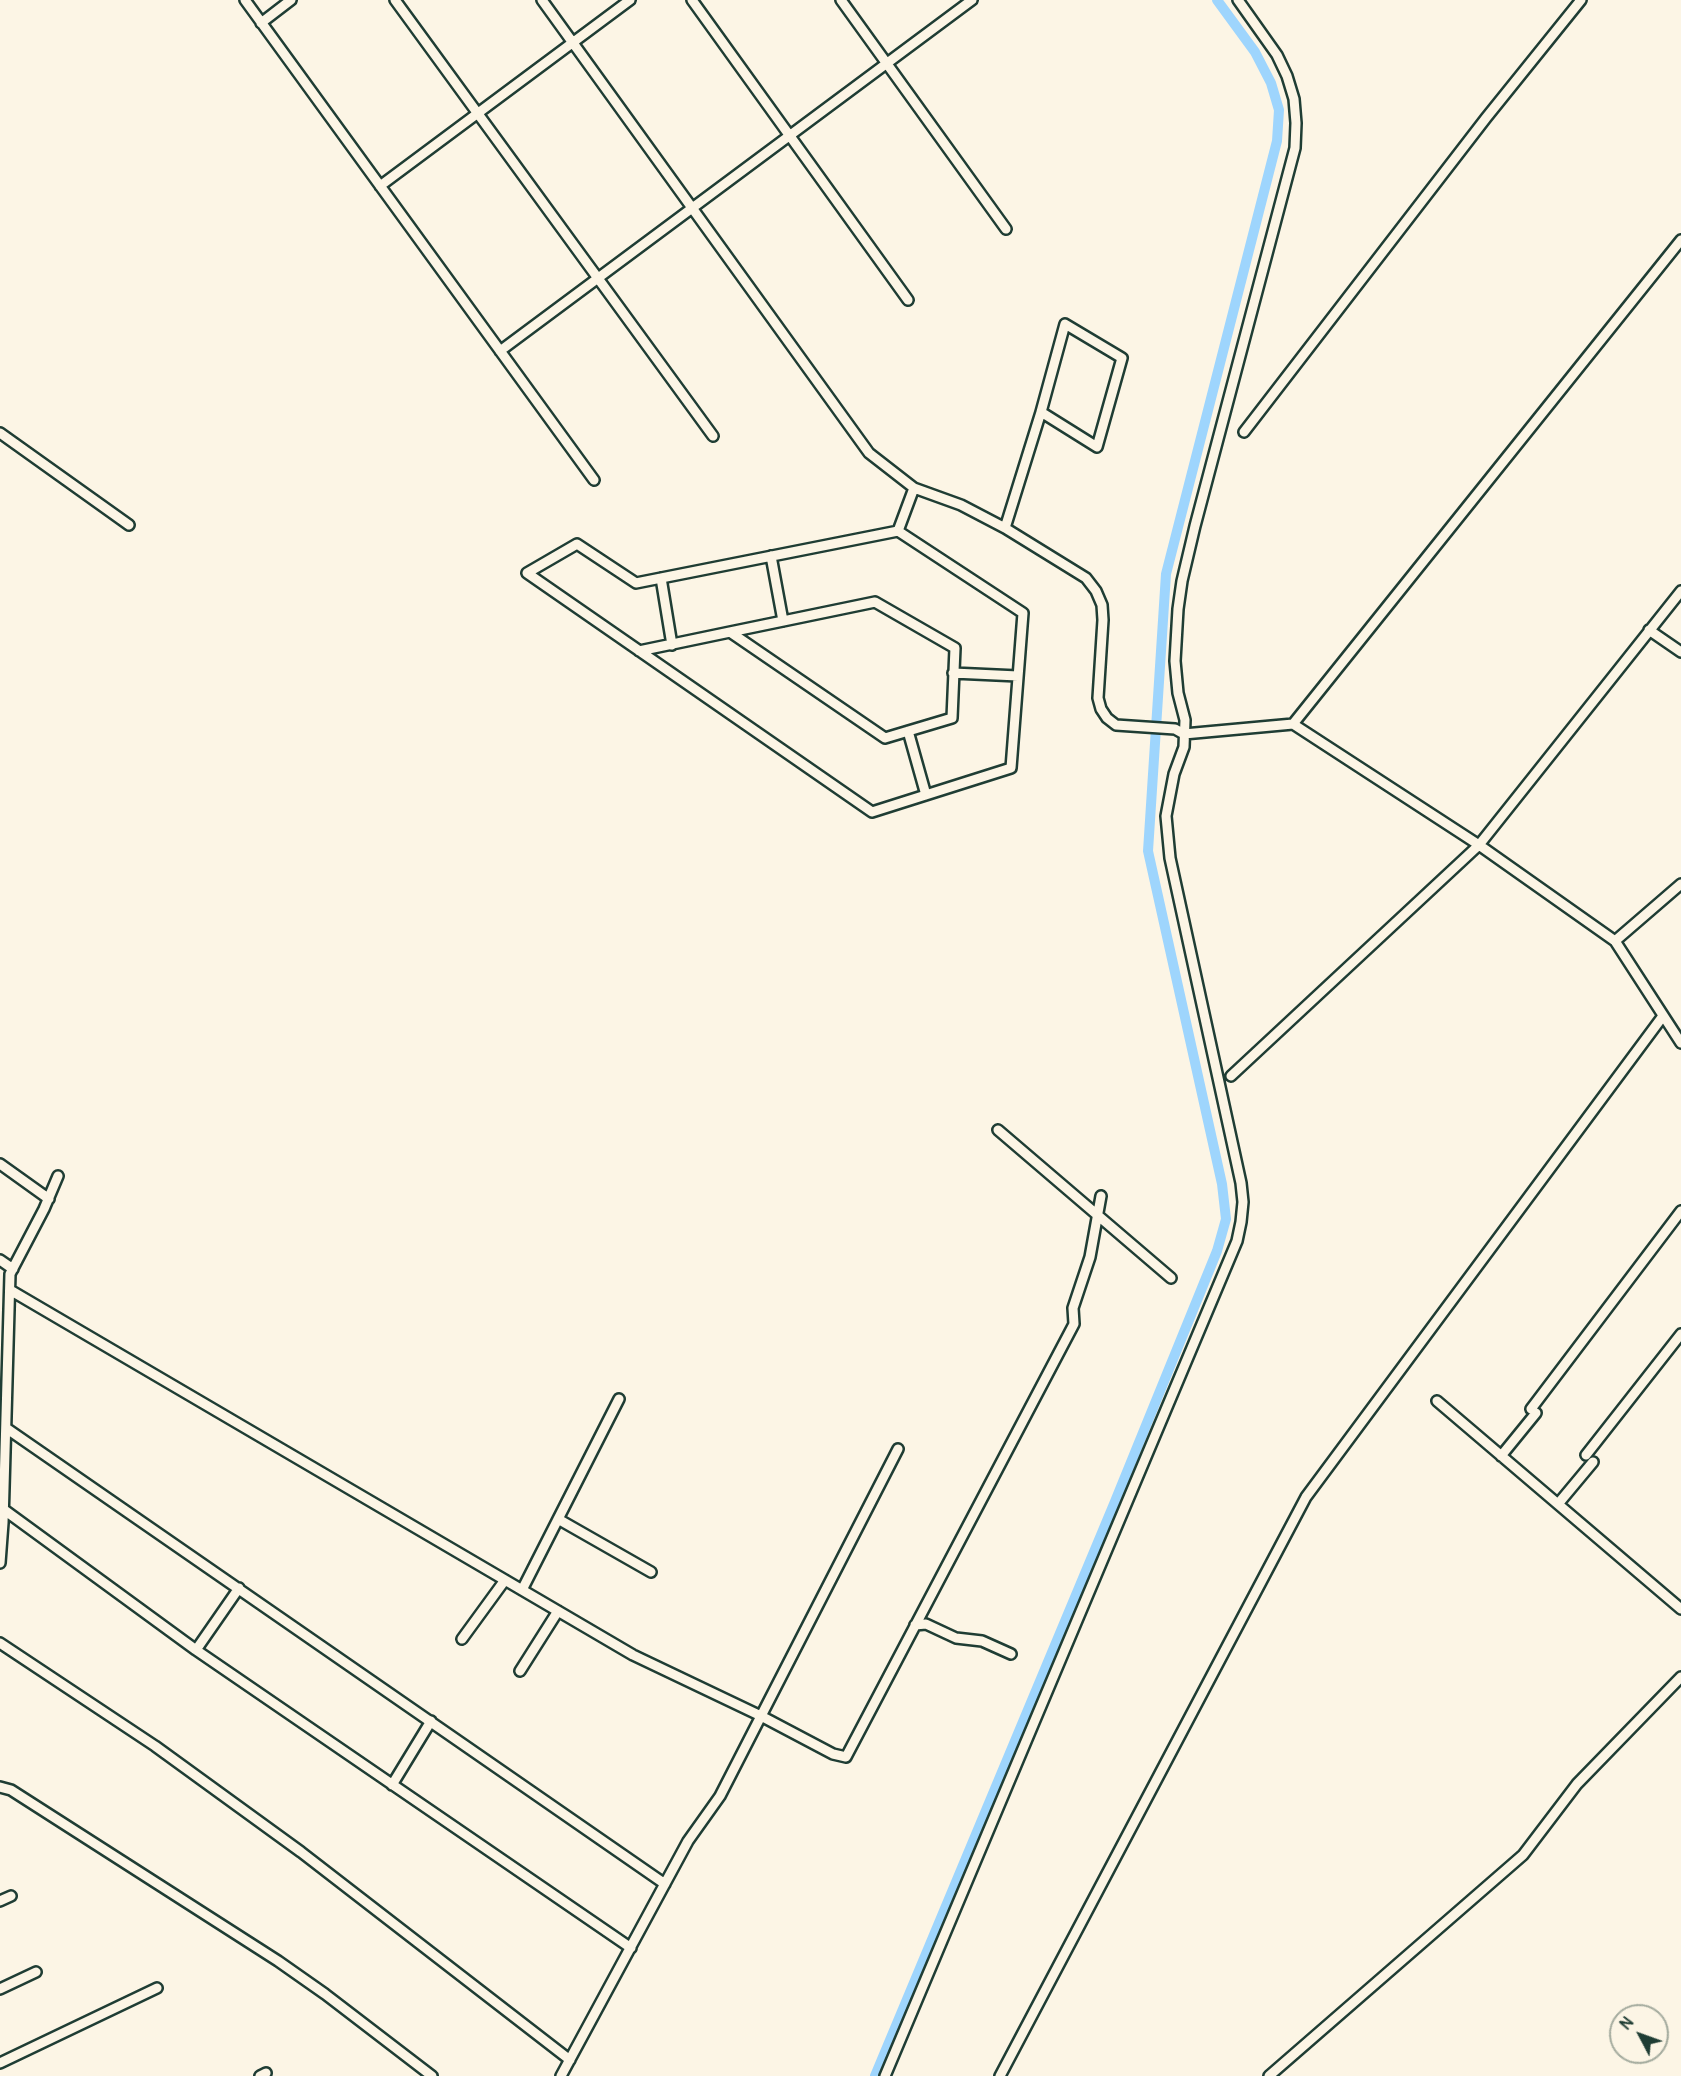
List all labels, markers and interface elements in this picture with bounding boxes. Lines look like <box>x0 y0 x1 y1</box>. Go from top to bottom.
north arrow <box>1609 2004 1669 2064</box>
text: N <box>1616 2013 1638 2034</box>

